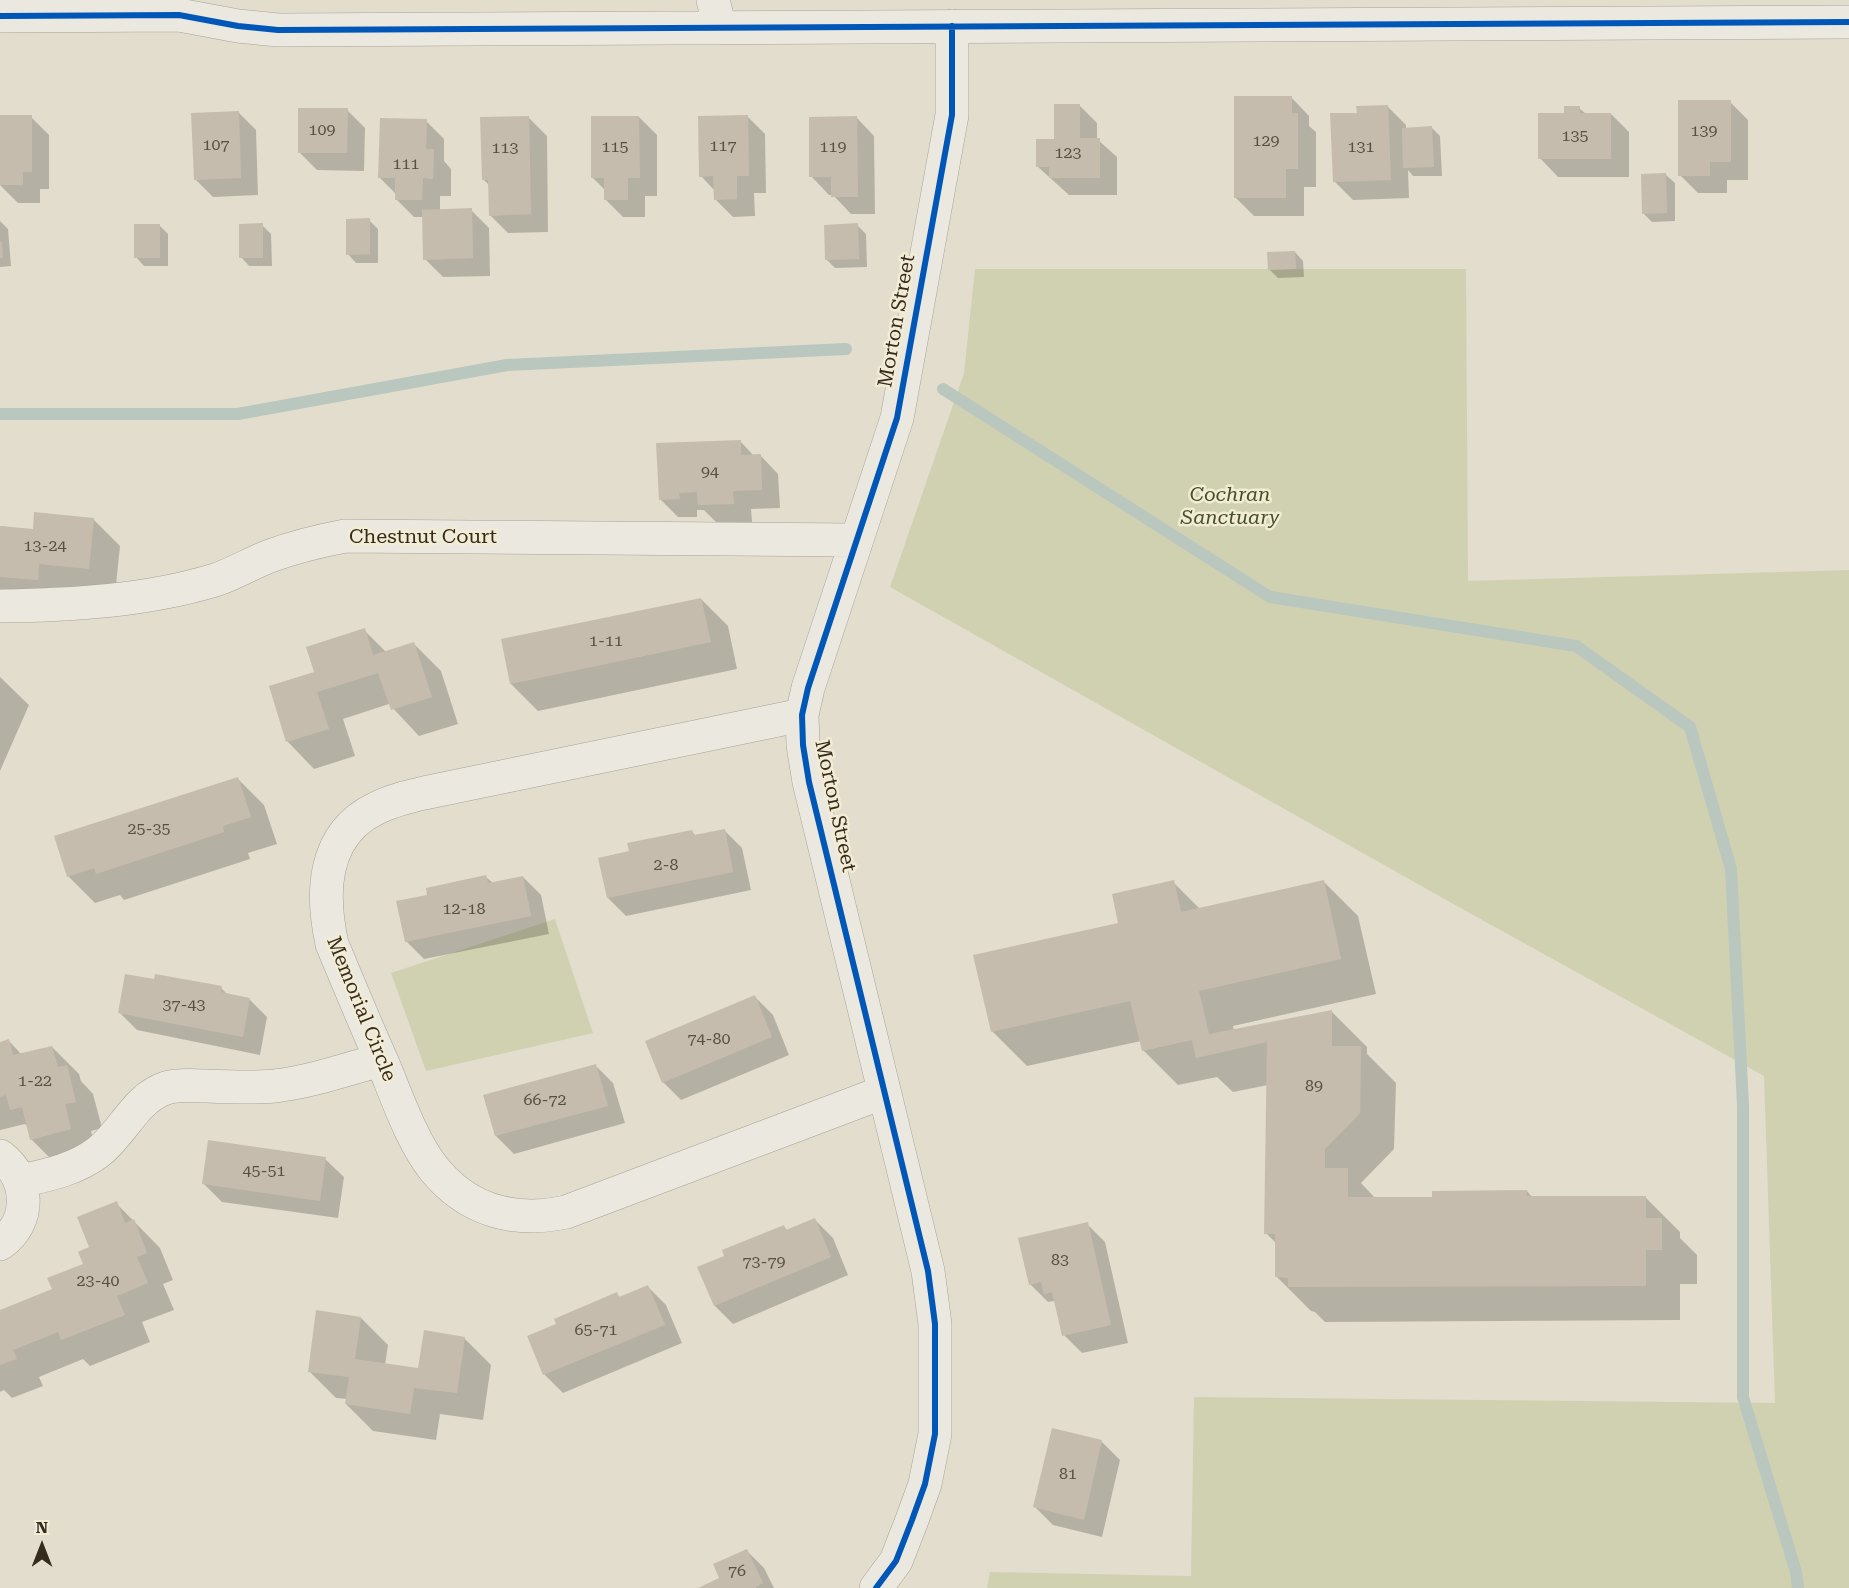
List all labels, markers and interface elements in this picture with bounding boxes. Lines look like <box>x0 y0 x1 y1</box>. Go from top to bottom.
house number: 109 <box>309 120 335 140</box>
house number: 139 <box>1691 121 1717 141</box>
house number: 135 <box>1562 126 1588 146</box>
house number: 129 <box>1253 131 1279 151</box>
house number: 107 <box>203 135 229 155</box>
house number: 117 <box>710 136 736 156</box>
house number: 115 <box>602 137 628 157</box>
house number: 119 <box>820 137 846 157</box>
house number: 131 <box>1348 137 1374 157</box>
house number: 113 <box>492 138 518 158</box>
house number: 123 <box>1055 143 1081 163</box>
house number: 111 <box>393 154 419 174</box>
street label: Morton Street <box>874 253 920 389</box>
house number: 94 <box>701 462 719 482</box>
park label: Cochran Sanctuary <box>1181 483 1279 530</box>
street label: Chestnut Court <box>349 525 497 549</box>
house number: 13-24 <box>24 536 66 556</box>
house number: 1-11 <box>589 631 623 651</box>
street label: Morton Street <box>809 738 861 874</box>
house number: 25-35 <box>128 819 170 839</box>
house number: 2-8 <box>654 855 678 875</box>
house number: 12-18 <box>443 899 485 919</box>
street label: Memorial Circle <box>321 933 401 1085</box>
house number: 37-43 <box>163 995 205 1015</box>
house number: 74-80 <box>688 1029 730 1049</box>
house number: 1-22 <box>18 1071 52 1091</box>
house number: 89 <box>1305 1076 1323 1096</box>
house number: 66-72 <box>524 1090 566 1110</box>
house number: 45-51 <box>243 1161 285 1181</box>
house number: 83 <box>1051 1250 1069 1270</box>
house number: 73-79 <box>743 1252 785 1272</box>
house number: 23-40 <box>77 1271 119 1291</box>
house number: 65-71 <box>575 1320 617 1340</box>
house number: 81 <box>1059 1464 1077 1484</box>
north arrow <box>12 1516 72 1576</box>
text: N <box>36 1518 48 1537</box>
house number: 76 <box>728 1561 746 1581</box>

